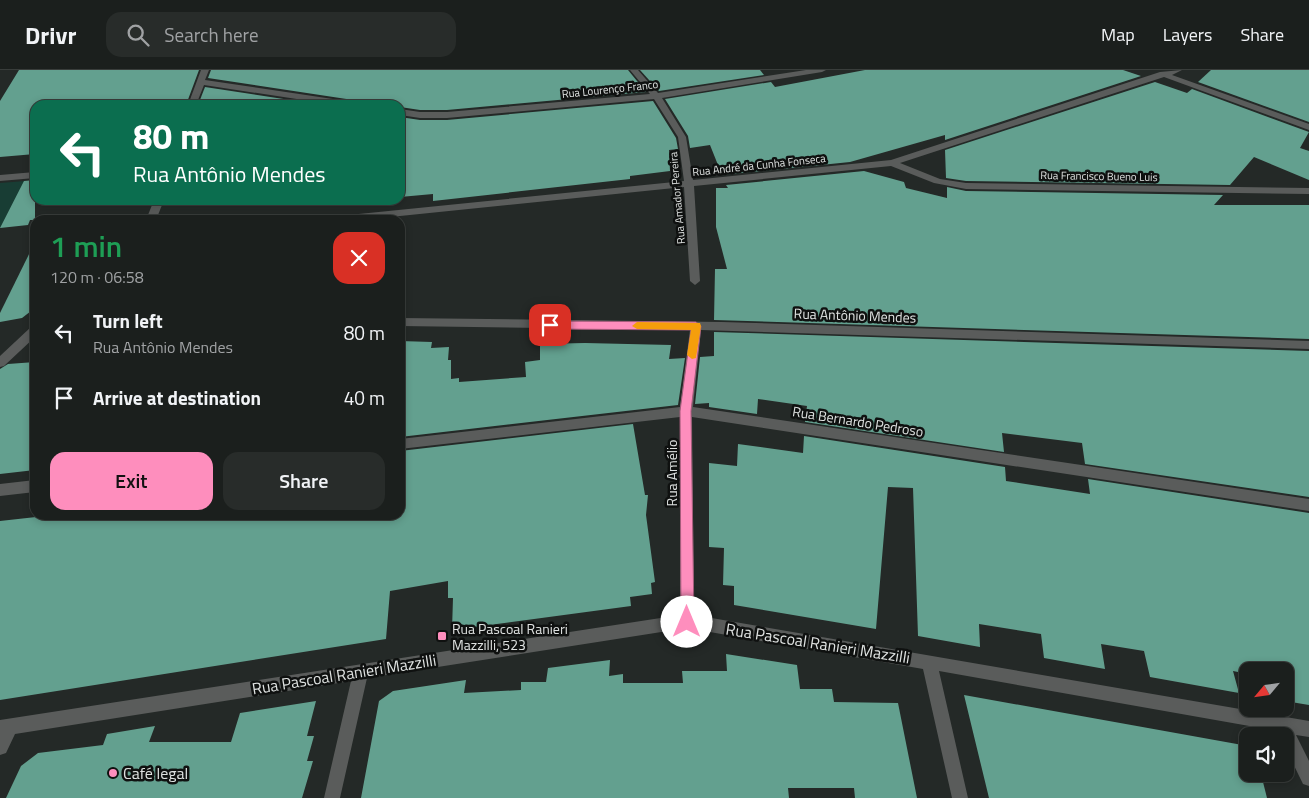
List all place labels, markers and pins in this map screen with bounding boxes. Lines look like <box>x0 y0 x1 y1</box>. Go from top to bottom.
pin <box>529 304 571 346</box>
place label: Rua Pascoal Ranieri Mazzilli, 523 <box>452 618 568 655</box>
marker: Rua Pascoal Ranieri Mazzilli, 523 <box>436 630 448 642</box>
place label: Café legal <box>123 761 188 785</box>
marker: Café legal <box>107 767 119 779</box>

